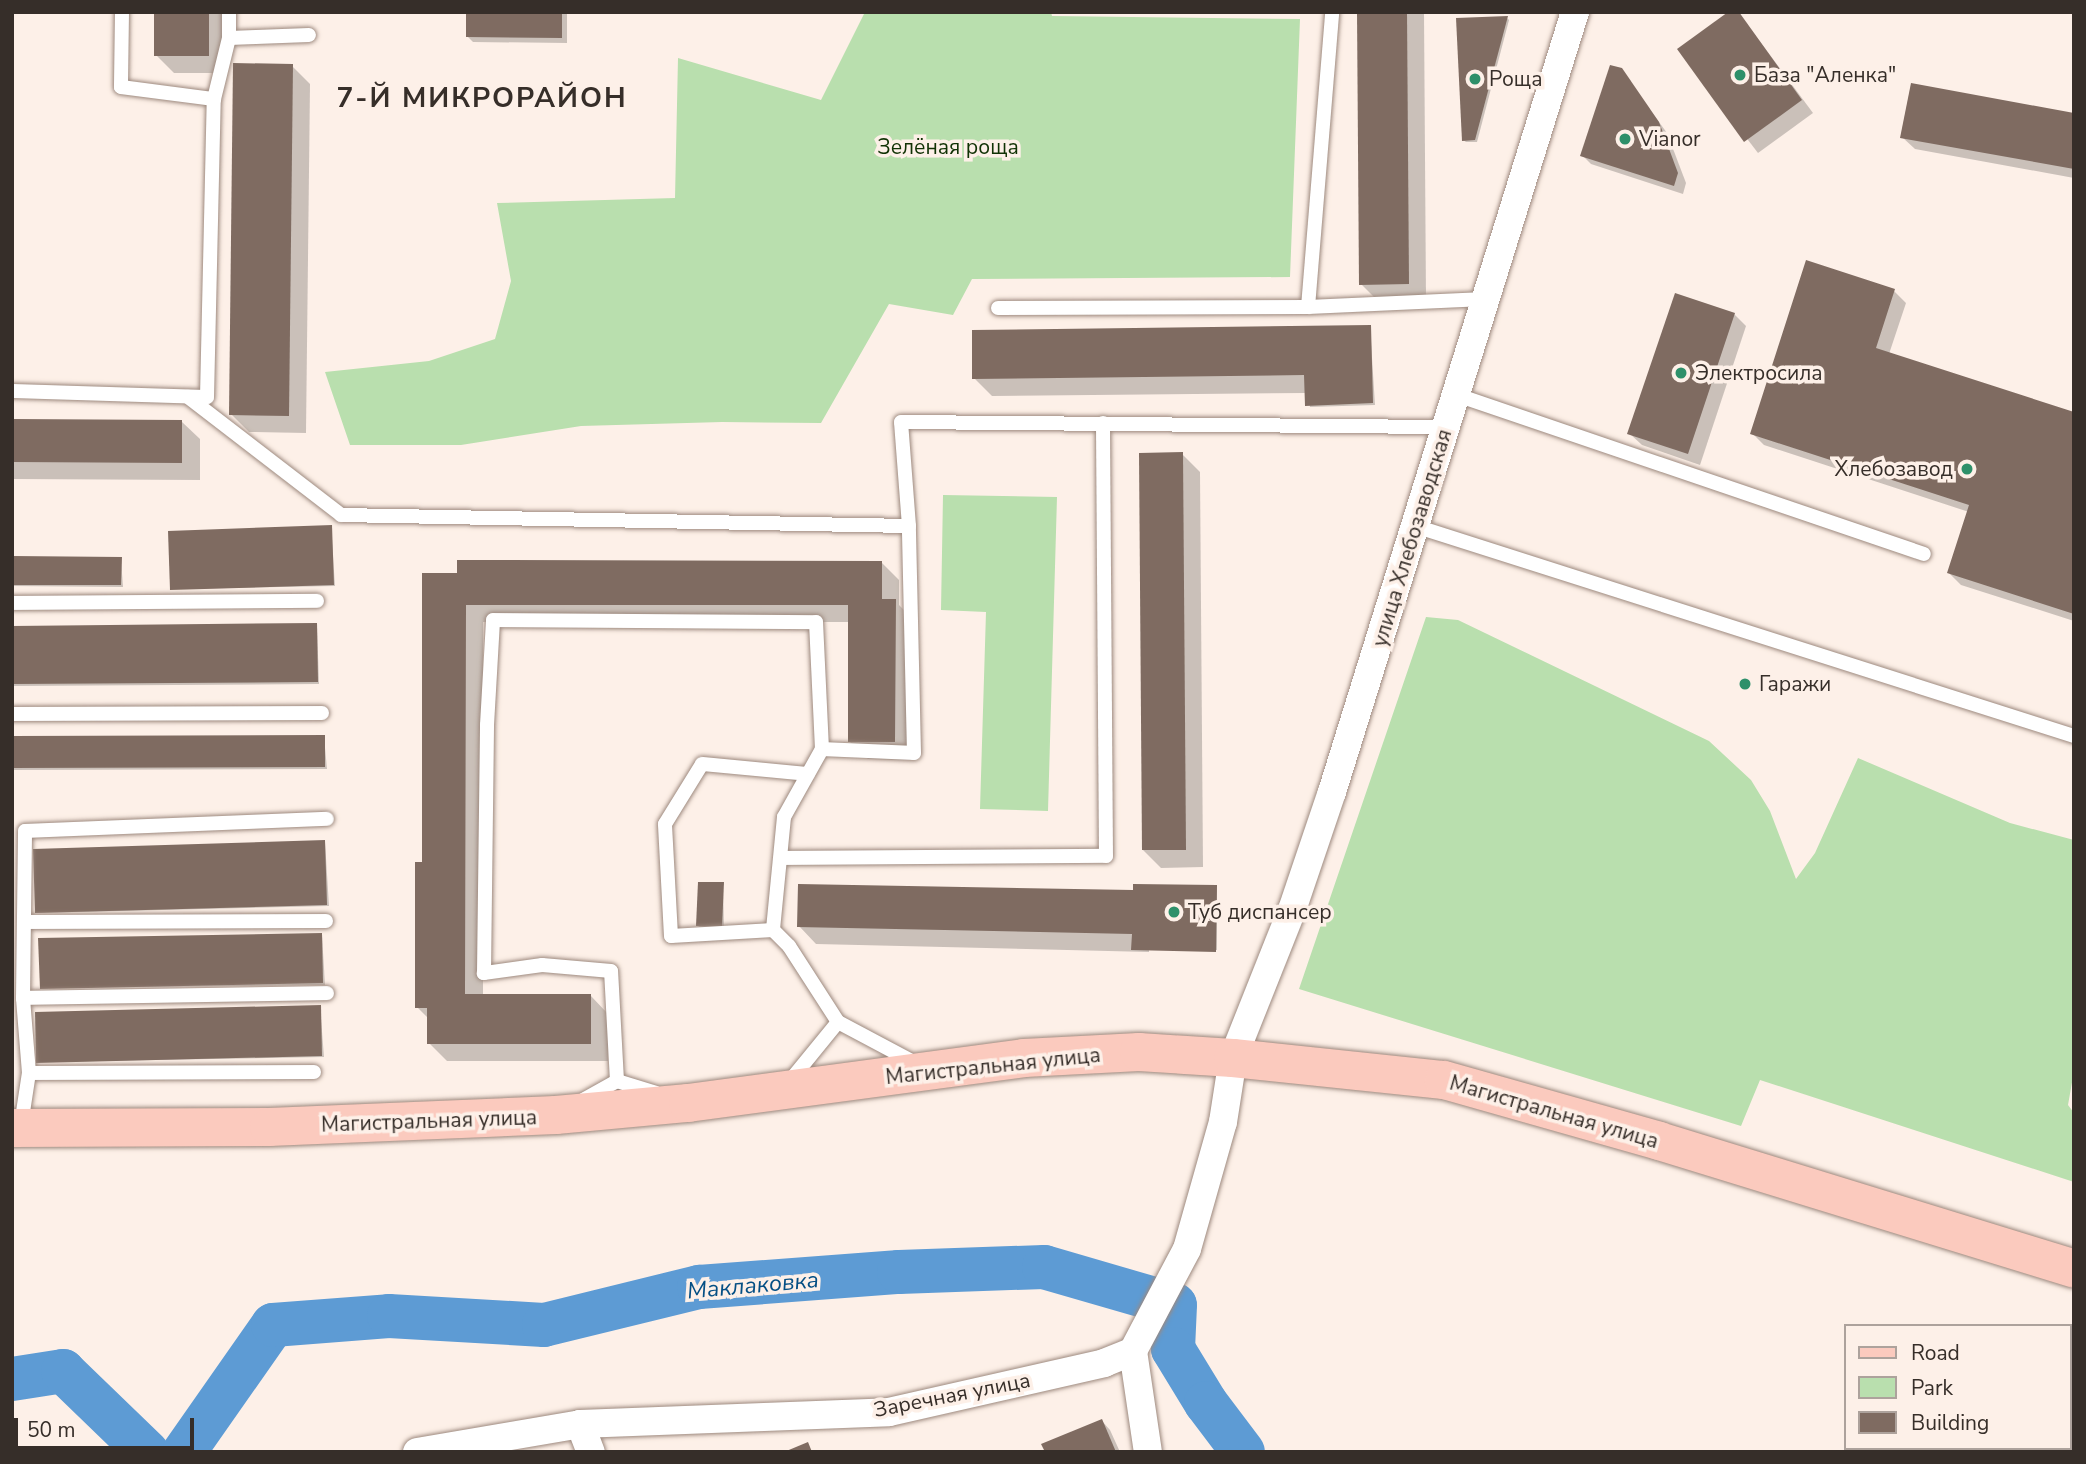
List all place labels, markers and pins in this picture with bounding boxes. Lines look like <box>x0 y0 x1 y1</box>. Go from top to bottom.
place label: База "Аленка" <box>1754 62 1896 88</box>
place label: Роща <box>1489 66 1542 92</box>
marker: База "Аленка" <box>1732 67 1748 83</box>
marker: Роща <box>1467 71 1483 87</box>
place label: Vianor <box>1639 126 1701 152</box>
marker: Vianor <box>1617 131 1633 147</box>
place label: Электросила <box>1695 360 1823 386</box>
marker: Электросила <box>1673 365 1689 381</box>
place label: Хлебозавод <box>1835 456 1953 482</box>
marker: Хлебозавод <box>1959 461 1975 477</box>
place label: Гаражи <box>1759 671 1831 697</box>
marker: Гаражи <box>1737 676 1753 692</box>
place label: Туб диспансер <box>1188 899 1332 925</box>
marker: Туб диспансер <box>1166 904 1182 920</box>

